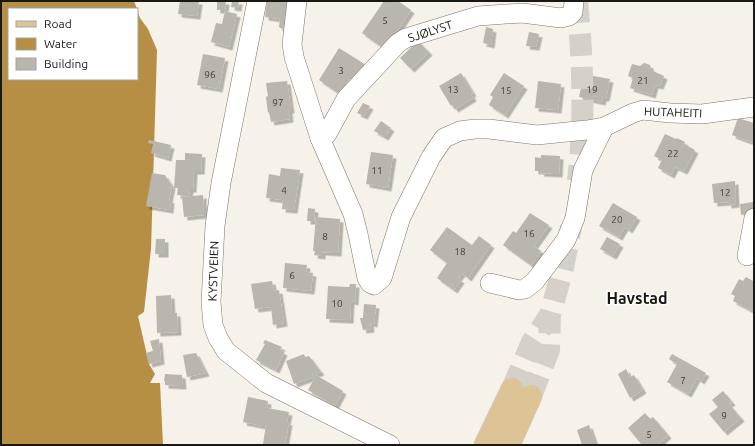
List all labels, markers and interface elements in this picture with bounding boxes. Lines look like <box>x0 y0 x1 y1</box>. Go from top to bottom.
legend <box>8 8 138 80</box>
house number: 5 <box>382 15 388 26</box>
text: Road <box>44 17 72 30</box>
street label: SJØLYST <box>406 18 454 44</box>
text: Water <box>44 37 77 50</box>
text: Building <box>44 57 88 70</box>
house number: 3 <box>338 65 344 76</box>
house number: 96 <box>204 69 216 80</box>
house number: 21 <box>637 75 649 86</box>
house number: 13 <box>447 84 459 95</box>
house number: 19 <box>586 84 598 95</box>
house number: 15 <box>500 85 512 96</box>
house number: 97 <box>272 97 284 108</box>
street label: HUTAHEITI <box>644 104 702 120</box>
house number: 22 <box>667 148 679 159</box>
house number: 11 <box>371 165 383 176</box>
house number: 4 <box>281 185 287 196</box>
house number: 12 <box>719 187 731 198</box>
house number: 20 <box>611 214 623 225</box>
house number: 16 <box>523 228 535 239</box>
house number: 8 <box>322 231 328 242</box>
street label: KYSTVEIEN <box>205 241 221 301</box>
house number: 18 <box>454 246 466 257</box>
house number: 6 <box>289 270 295 281</box>
district label: Havstad <box>606 289 668 307</box>
house number: 10 <box>331 298 343 309</box>
house number: 7 <box>680 375 686 386</box>
house number: 9 <box>721 410 727 421</box>
house number: 5 <box>646 429 652 440</box>

